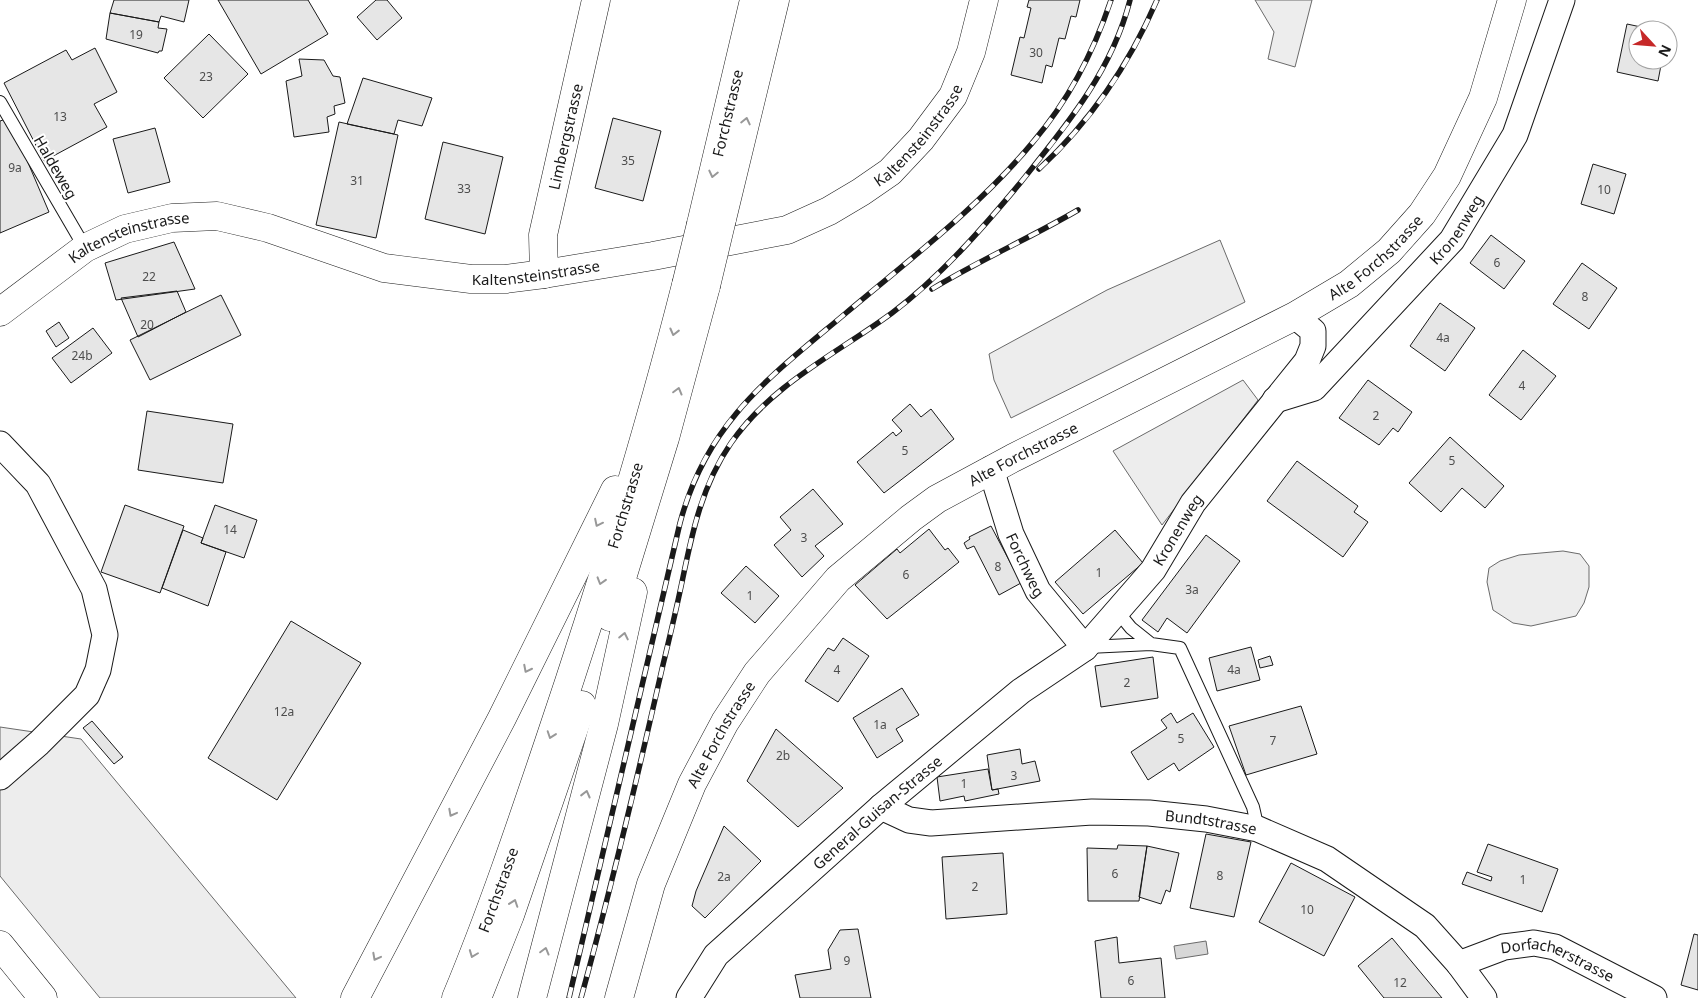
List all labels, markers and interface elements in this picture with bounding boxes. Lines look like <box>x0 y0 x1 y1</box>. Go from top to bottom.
north arrow <box>1628 20 1678 70</box>
house number: 19 <box>129 26 143 43</box>
text: N <box>1654 42 1676 60</box>
house number: 30 <box>1029 44 1043 61</box>
street label: Forchstrasse <box>707 67 747 159</box>
house number: 23 <box>199 68 213 85</box>
street label: Limbergstrasse <box>544 81 587 192</box>
street label: Kaltensteinstrasse <box>869 81 967 190</box>
house number: 13 <box>53 108 67 125</box>
one-way arrow <box>740 116 751 125</box>
street label: Haldeweg <box>30 132 82 202</box>
house number: 35 <box>621 152 635 169</box>
house number: 9a <box>8 159 22 176</box>
one-way arrow <box>708 169 719 178</box>
house number: 31 <box>350 172 364 189</box>
house number: 33 <box>457 180 471 197</box>
house number: 10 <box>1597 181 1611 198</box>
street label: Kronenweg <box>1425 191 1487 268</box>
street label: Kaltensteinstrasse <box>64 207 190 267</box>
street label: Alte Forchstrasse <box>1324 210 1427 304</box>
house number: 6 <box>1494 254 1501 271</box>
street label: Kaltensteinstrasse <box>472 255 601 289</box>
house number: 22 <box>142 268 156 285</box>
house number: 8 <box>1582 288 1589 305</box>
house number: 20 <box>140 316 154 333</box>
one-way arrow <box>669 328 680 336</box>
house number: 4a <box>1436 329 1450 346</box>
house number: 24b <box>71 347 93 364</box>
house number: 4 <box>1519 377 1526 394</box>
one-way arrow <box>673 387 683 395</box>
house number: 2 <box>1373 407 1380 424</box>
street label: Alte Forchstrasse <box>965 417 1081 490</box>
house number: 5 <box>902 442 909 459</box>
house number: 5 <box>1449 452 1456 469</box>
street label: Forchstrasse <box>602 460 647 551</box>
street label: Kronenweg <box>1148 489 1207 569</box>
one-way arrow <box>594 518 604 527</box>
house number: 14 <box>223 521 237 538</box>
house number: 3 <box>801 529 808 546</box>
street label: Forchweg <box>1002 529 1049 601</box>
house number: 8 <box>995 558 1002 575</box>
house number: 1 <box>1096 564 1102 581</box>
house number: 6 <box>903 566 910 583</box>
one-way arrow <box>597 576 607 584</box>
house number: 3a <box>1185 581 1199 598</box>
house number: 1 <box>747 587 753 604</box>
one-way arrow <box>618 631 628 640</box>
house number: 4 <box>834 661 841 678</box>
house number: 4a <box>1227 661 1241 678</box>
one-way arrow <box>523 664 533 673</box>
house number: 2 <box>1124 674 1131 691</box>
street label: Alte Forchstrasse <box>682 677 759 791</box>
house number: 12a <box>274 703 294 720</box>
house number: 1a <box>873 716 887 733</box>
house number: 5 <box>1178 730 1185 747</box>
one-way arrow <box>547 731 557 739</box>
house number: 7 <box>1270 732 1277 749</box>
house number: 2b <box>776 747 790 764</box>
street label: General-Guisan-Strasse <box>808 751 946 874</box>
house number: 3 <box>1011 767 1018 784</box>
house number: 1 <box>961 775 967 792</box>
one-way arrow <box>581 790 591 798</box>
street label: Bundtstrasse <box>1164 805 1259 839</box>
one-way arrow <box>448 808 458 817</box>
street label: Forchstrasse <box>473 845 522 935</box>
house number: 6 <box>1112 865 1119 882</box>
house number: 8 <box>1217 867 1224 884</box>
house number: 2a <box>717 868 731 885</box>
house number: 1 <box>1520 871 1526 888</box>
house number: 2 <box>972 878 979 895</box>
one-way arrow <box>508 900 518 908</box>
house number: 10 <box>1300 901 1314 918</box>
street label: Dorfacherstrasse <box>1499 933 1618 986</box>
one-way arrow <box>539 947 549 956</box>
one-way arrow <box>469 949 479 958</box>
one-way arrow <box>372 952 382 961</box>
house number: 9 <box>844 952 851 969</box>
house number: 6 <box>1128 972 1135 989</box>
house number: 12 <box>1393 974 1407 991</box>

